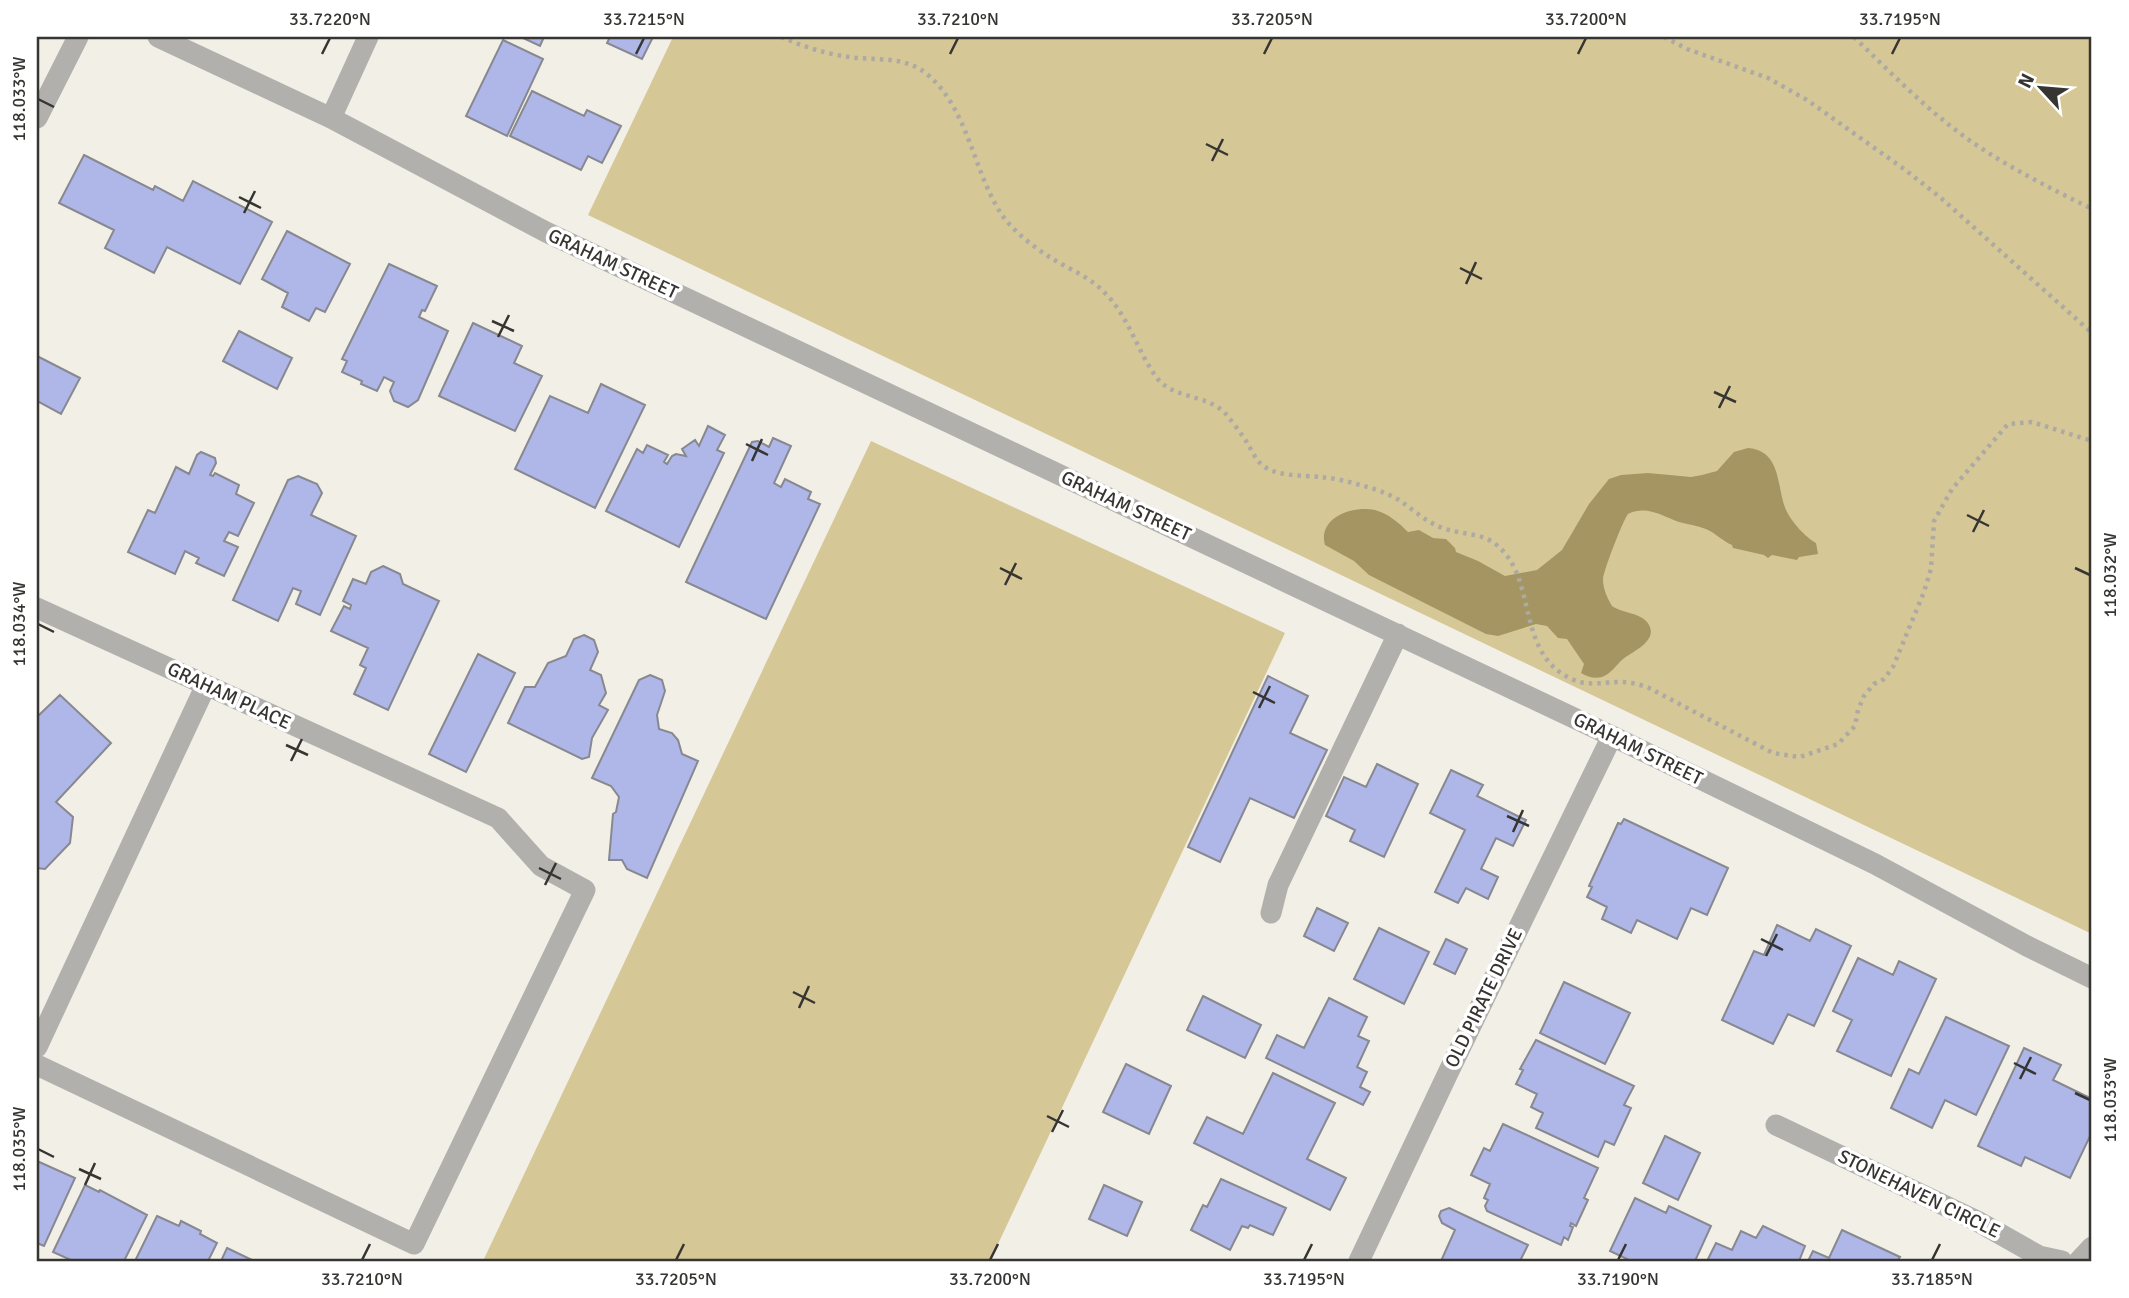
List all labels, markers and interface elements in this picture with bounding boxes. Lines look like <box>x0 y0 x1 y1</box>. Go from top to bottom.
text: 33.7220°N <box>289 8 371 30</box>
text: 33.7215°N <box>603 8 685 30</box>
text: 33.7210°N <box>917 8 999 30</box>
text: 33.7205°N <box>1231 8 1313 30</box>
text: 33.7200°N <box>1545 8 1627 30</box>
text: 33.7195°N <box>1859 8 1941 30</box>
north arrow <box>2007 52 2076 122</box>
text: 118.033°W <box>8 56 30 142</box>
text: N <box>2013 70 2040 92</box>
street label: GRAHAM STREET <box>544 223 682 305</box>
street label: GRAHAM STREET <box>1057 465 1195 547</box>
text: 118.032°W <box>2099 532 2121 618</box>
text: 118.034°W <box>8 581 30 667</box>
street label: GRAHAM PLACE <box>164 657 294 735</box>
street label: GRAHAM STREET <box>1569 707 1707 791</box>
street label: OLD PIRATE DRIVE <box>1440 924 1528 1072</box>
text: 118.033°W <box>2099 1057 2121 1143</box>
text: 118.035°W <box>8 1106 30 1192</box>
street label: STONEHAVEN CIRCLE <box>1834 1144 2004 1244</box>
text: 33.7210°N <box>321 1268 403 1290</box>
text: 33.7205°N <box>635 1268 717 1290</box>
text: 33.7200°N <box>949 1268 1031 1290</box>
text: 33.7195°N <box>1263 1268 1345 1290</box>
text: 33.7190°N <box>1577 1268 1659 1290</box>
text: 33.7185°N <box>1891 1268 1973 1290</box>

